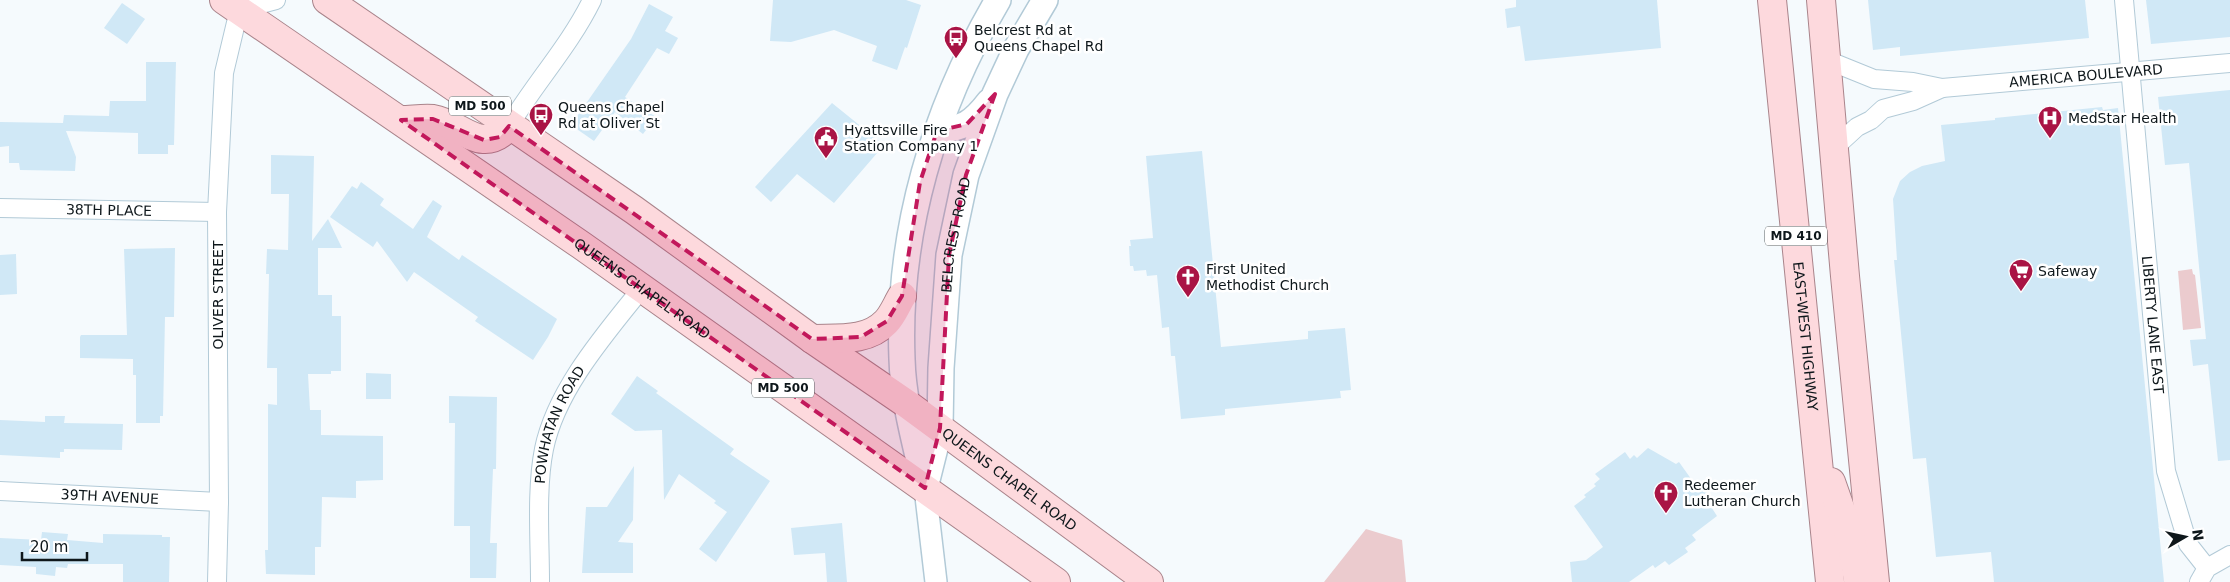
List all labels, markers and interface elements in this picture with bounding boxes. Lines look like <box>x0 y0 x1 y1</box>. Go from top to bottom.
place label: Belcrest Rd at Queens Chapel Rd <box>974 22 1103 54</box>
bus stop icon: Belcrest Rd at Queens Chapel Rd <box>943 25 969 59</box>
street label: AMERICA BOULEVARD <box>2008 61 2164 90</box>
road number: MD 500 <box>449 96 511 115</box>
place label: Queens Chapel Rd at Oliver St <box>558 99 664 131</box>
bus stop icon: Queens Chapel Rd at Oliver St <box>528 102 554 136</box>
hospital icon: MedStar Health <box>2037 105 2063 139</box>
place label: MedStar Health <box>2068 110 2177 126</box>
place label: Hyattsville Fire Station Company 1 <box>844 122 978 154</box>
public building icon: Hyattsville Fire Station Company 1 <box>813 125 839 159</box>
street label: BELCREST ROAD <box>938 175 973 293</box>
street label: 38TH PLACE <box>66 201 152 219</box>
road number: MD 410 <box>1765 227 1827 246</box>
street label: QUEENS CHAPEL ROAD <box>571 235 713 342</box>
street label: OLIVER STREET <box>210 240 226 349</box>
street label: LIBERTY LANE EAST <box>2139 255 2167 395</box>
supermarket icon: Safeway <box>2008 258 2034 292</box>
place label: First United Methodist Church <box>1206 261 1329 293</box>
street label: EAST-WEST HIGHWAY <box>1790 261 1821 412</box>
place label: Safeway <box>2038 263 2097 279</box>
church icon: First United Methodist Church <box>1175 264 1201 298</box>
street label: POWHATAN ROAD <box>532 363 588 484</box>
road number: MD 500 <box>752 378 814 398</box>
street label: QUEENS CHAPEL ROAD <box>939 425 1080 534</box>
place label: Redeemer Lutheran Church <box>1684 477 1801 509</box>
church icon: Redeemer Lutheran Church <box>1653 480 1679 514</box>
street label: 39TH AVENUE <box>60 486 159 507</box>
north arrow <box>2160 512 2210 562</box>
text: N <box>2189 528 2207 542</box>
scale bar <box>22 530 88 562</box>
text: 20 m <box>30 538 68 556</box>

